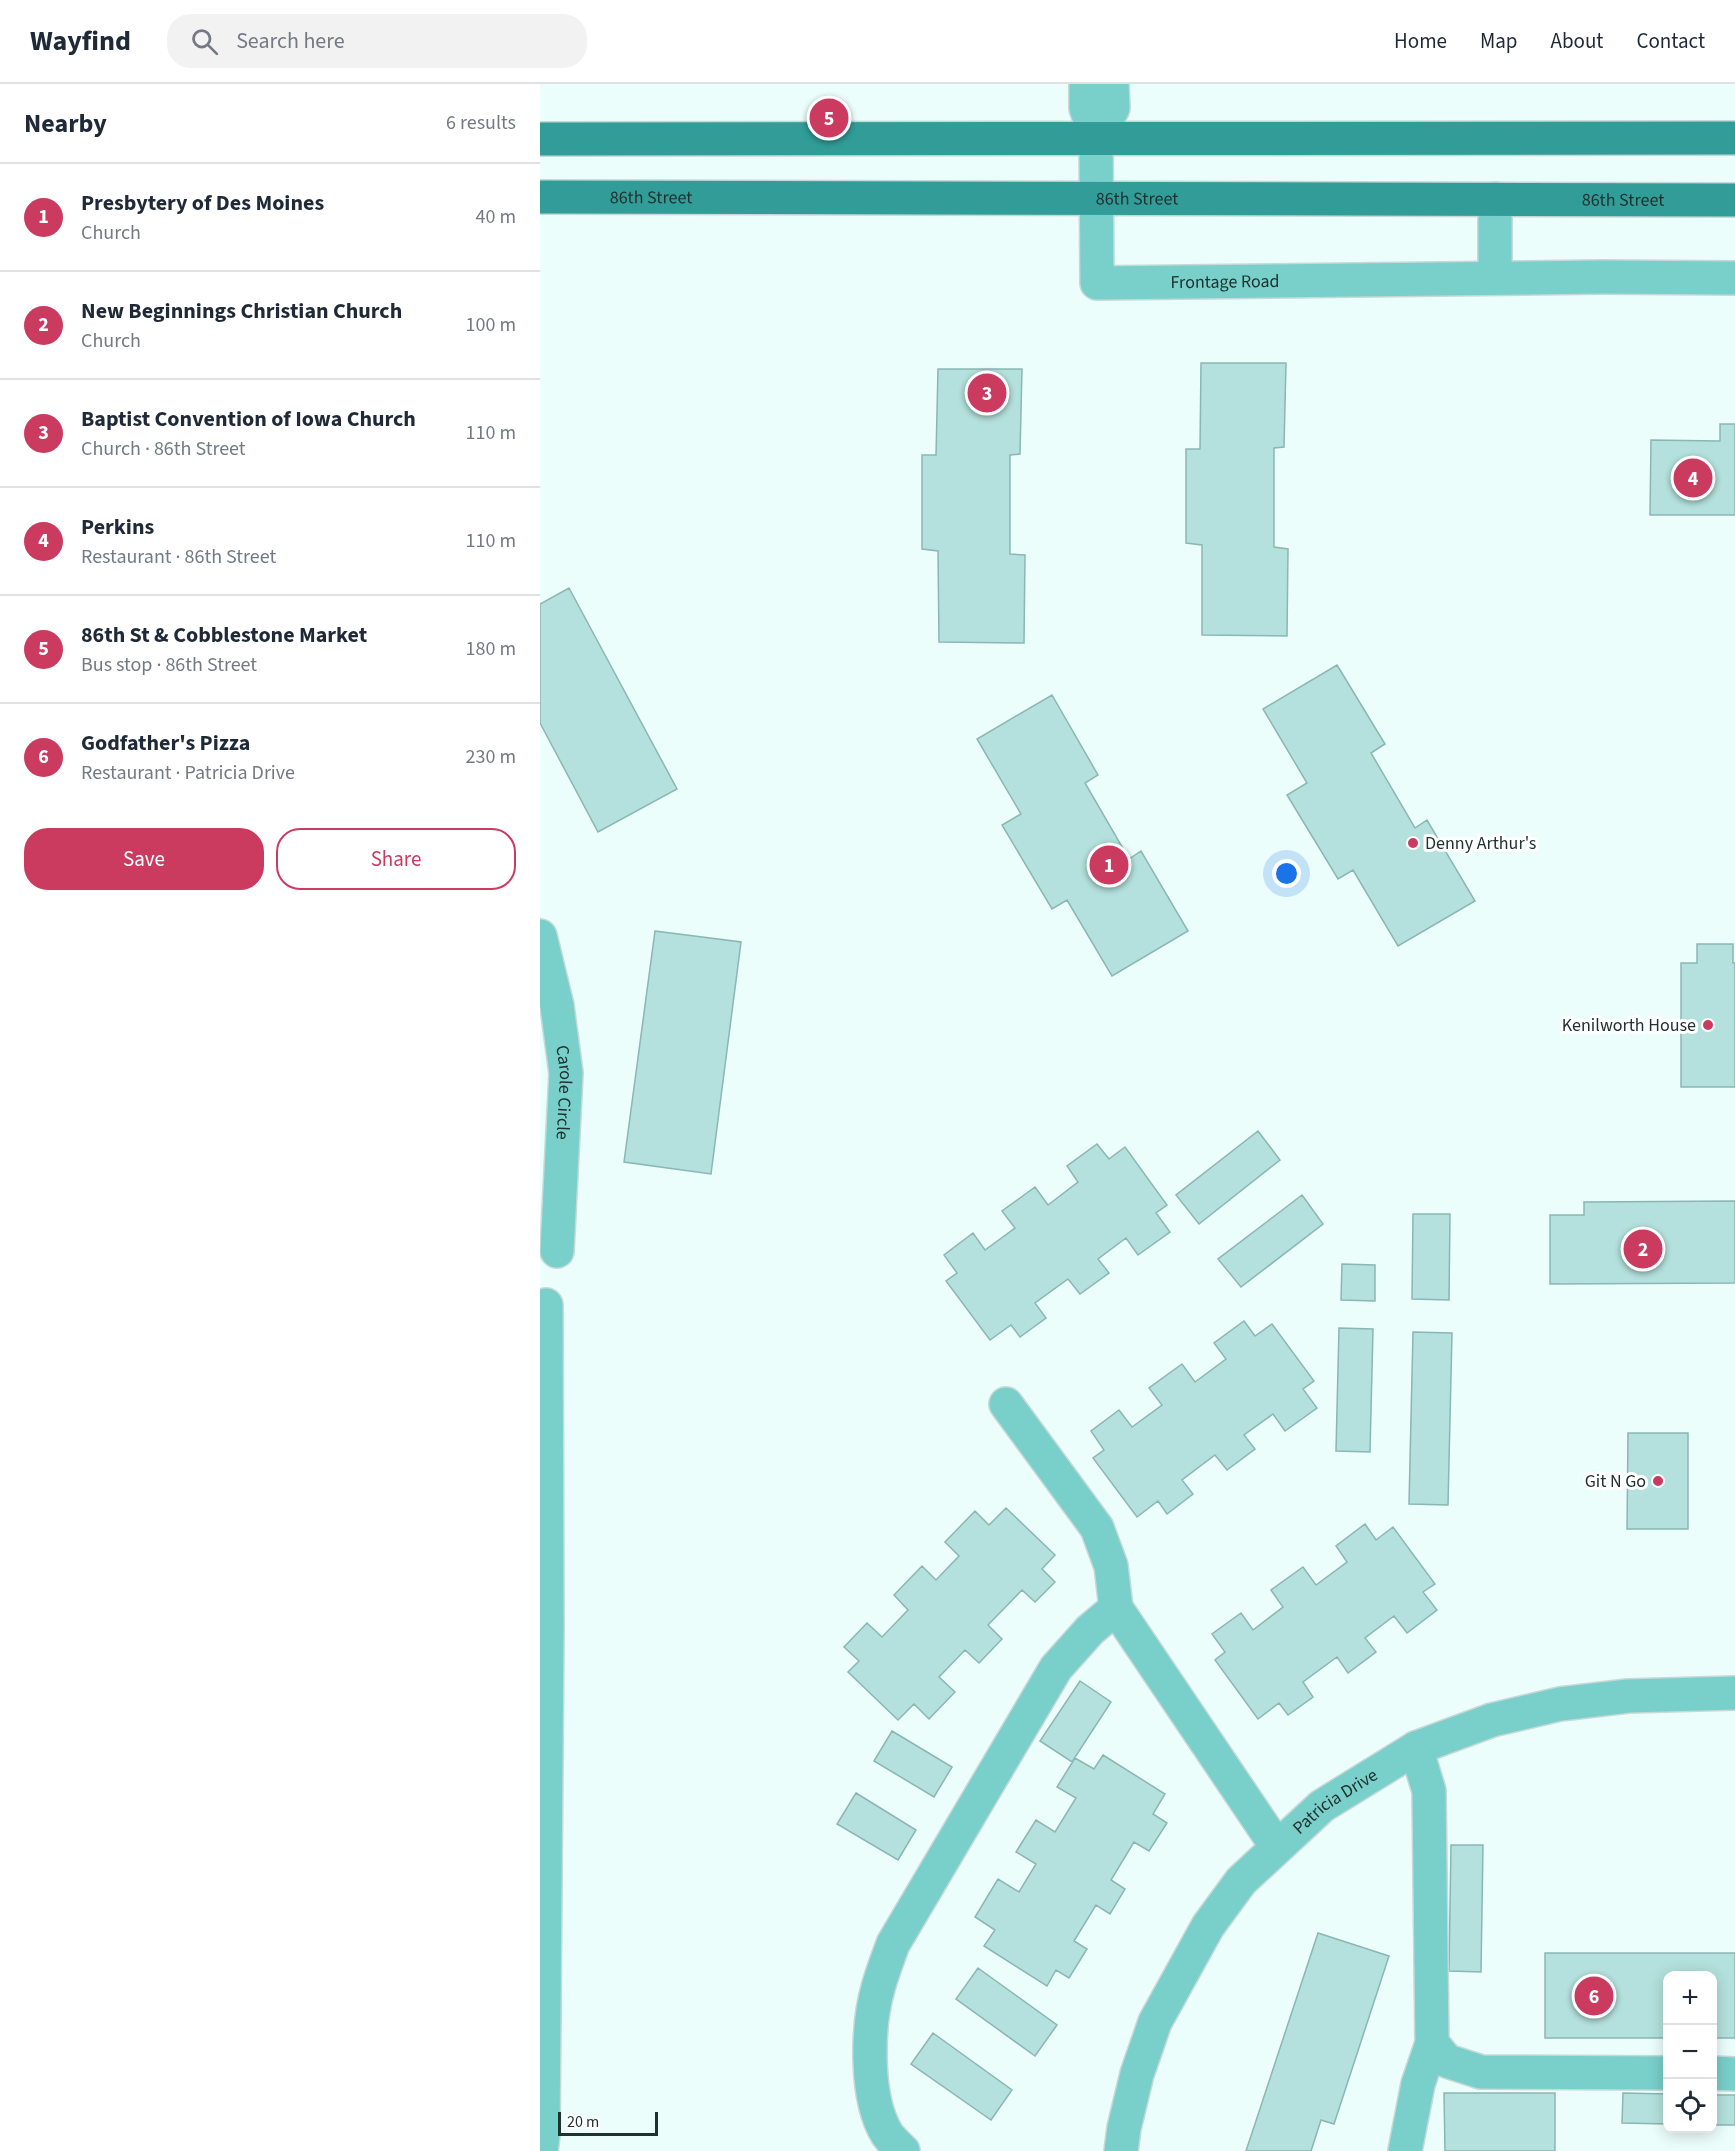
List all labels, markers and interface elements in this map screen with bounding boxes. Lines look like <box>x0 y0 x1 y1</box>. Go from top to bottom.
search box <box>167 14 587 68</box>
text: Wayfind <box>30 21 131 61</box>
icon: search <box>188 25 221 58</box>
text: Search here <box>236 25 345 57</box>
text: Home <box>1394 26 1447 56</box>
text: Map <box>1480 26 1518 56</box>
text: About <box>1551 26 1603 56</box>
text: Contact <box>1636 26 1705 56</box>
pin: 5 <box>810 96 848 141</box>
text: Nearby <box>24 105 107 142</box>
text: 6 results <box>446 109 516 137</box>
street label: 86th Street <box>610 185 692 210</box>
street label: 86th Street <box>1096 186 1178 211</box>
text: Presbytery of Des Moines <box>81 187 324 219</box>
street label: 86th Street <box>1582 187 1664 212</box>
text: 1 <box>38 203 49 231</box>
text: 40 m <box>476 203 516 231</box>
text: Church <box>81 219 141 247</box>
street label: Frontage Road <box>1170 268 1280 295</box>
text: New Beginnings Christian Church <box>81 295 402 327</box>
text: 2 <box>38 311 49 339</box>
text: 100 m <box>466 311 516 339</box>
text: Church <box>81 327 141 355</box>
pin: 3 <box>968 370 1006 416</box>
text: Baptist Convention of Iowa Church <box>81 403 416 435</box>
text: 3 <box>38 419 49 447</box>
text: 110 m <box>466 419 516 447</box>
text: Church · 86th Street <box>81 435 246 463</box>
pin: 4 <box>1674 456 1712 500</box>
text: Perkins <box>81 511 154 543</box>
text: 4 <box>38 527 49 555</box>
text: 110 m <box>466 527 516 555</box>
text: Restaurant · 86th Street <box>81 543 276 571</box>
text: 86th St & Cobblestone Market <box>81 619 367 651</box>
text: 5 <box>38 635 49 663</box>
text: 180 m <box>466 635 516 663</box>
text: Bus stop · 86th Street <box>81 651 257 679</box>
text: Godfather's Pizza <box>81 727 250 759</box>
text: 6 <box>38 743 49 771</box>
text: 230 m <box>466 743 516 771</box>
text: Restaurant · Patricia Drive <box>81 759 295 787</box>
button: Save <box>24 828 264 890</box>
button: Share <box>276 828 516 890</box>
place label: Denny Arthur's <box>1425 831 1536 856</box>
marker: Denny Arthur's <box>1406 836 1420 850</box>
pin: 1 <box>1090 842 1128 888</box>
your location <box>1272 859 1301 888</box>
place label: Kenilworth House <box>1562 1013 1696 1038</box>
marker: Kenilworth House <box>1701 1018 1715 1032</box>
street label: Carole Circle <box>550 1044 579 1140</box>
pin: 2 <box>1624 1226 1662 1272</box>
place label: Git N Go <box>1585 1469 1646 1494</box>
marker: Git N Go <box>1651 1474 1665 1488</box>
street label: Patricia Drive <box>1287 1762 1382 1840</box>
map controls <box>1663 1971 1717 2133</box>
button: + <box>1663 1971 1717 2025</box>
pin: 6 <box>1574 1974 1614 2018</box>
button: − <box>1663 2025 1717 2079</box>
button: locate <box>1663 2079 1717 2133</box>
scale bar <box>558 2109 658 2136</box>
text: 20 m <box>567 2111 599 2133</box>

